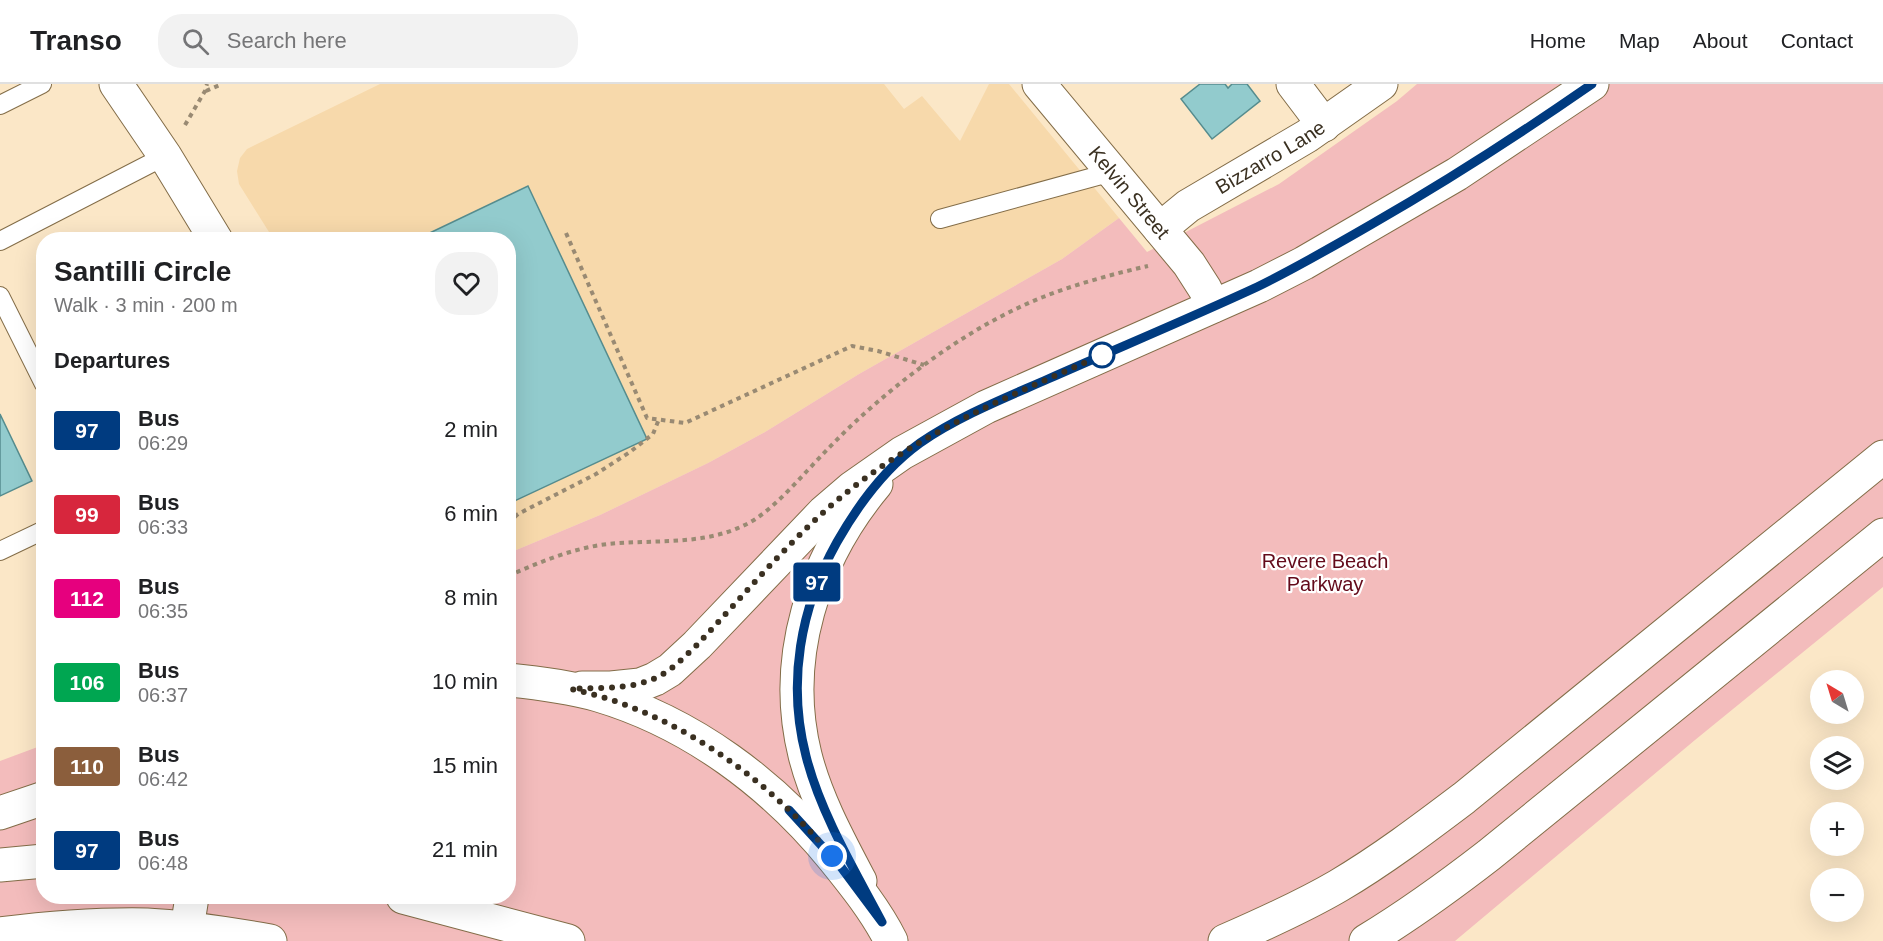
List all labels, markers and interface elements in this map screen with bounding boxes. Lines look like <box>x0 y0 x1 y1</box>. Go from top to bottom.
search box <box>158 14 578 68</box>
text: Transo <box>30 25 122 56</box>
icon: search <box>179 25 212 58</box>
text: Search here <box>227 28 347 53</box>
text: Home <box>1530 29 1586 52</box>
text: Map <box>1619 29 1660 52</box>
text: About <box>1693 29 1748 52</box>
text: Contact <box>1781 29 1853 52</box>
street label: Bizzarro Lane <box>1212 116 1329 198</box>
street label: Kelvin Street <box>1085 142 1174 243</box>
button: heart <box>435 252 498 315</box>
text: Santilli Circle <box>54 256 231 287</box>
text: Walk · 3 min · 200 m <box>54 294 238 316</box>
unlabelled marker <box>1089 342 1115 368</box>
text: Departures <box>54 348 170 373</box>
text: Bus <box>138 406 180 431</box>
text: 2 min <box>444 417 498 442</box>
text: 97 <box>75 419 99 442</box>
text: 06:29 <box>138 432 188 454</box>
text: Bus <box>138 490 180 515</box>
text: 6 min <box>444 501 498 526</box>
text: 99 <box>75 503 99 526</box>
text: 06:33 <box>138 516 188 538</box>
park label: Revere Beach Parkway <box>1262 550 1388 595</box>
line badge: 97 <box>790 562 844 602</box>
text: 97 <box>805 571 829 594</box>
text: Bus <box>138 574 180 599</box>
text: 8 min <box>444 585 498 610</box>
text: 112 <box>70 587 104 610</box>
text: 06:35 <box>138 600 188 622</box>
text: Bus <box>138 658 180 683</box>
text: 10 min <box>432 669 498 694</box>
north arrow <box>1810 670 1864 724</box>
map controls <box>1810 670 1864 922</box>
text: 106 <box>69 671 105 694</box>
text: 06:37 <box>138 684 188 706</box>
button: layers <box>1810 736 1864 790</box>
text: Bus <box>138 742 180 767</box>
text: 15 min <box>432 753 498 778</box>
text: 110 <box>70 755 104 778</box>
text: 06:42 <box>138 768 188 790</box>
button: + <box>1810 802 1864 856</box>
text: Bus <box>138 826 180 851</box>
text: 21 min <box>432 837 498 862</box>
text: 97 <box>75 839 99 862</box>
your location <box>817 841 847 871</box>
text: 06:48 <box>138 852 188 874</box>
button: − <box>1810 868 1864 922</box>

